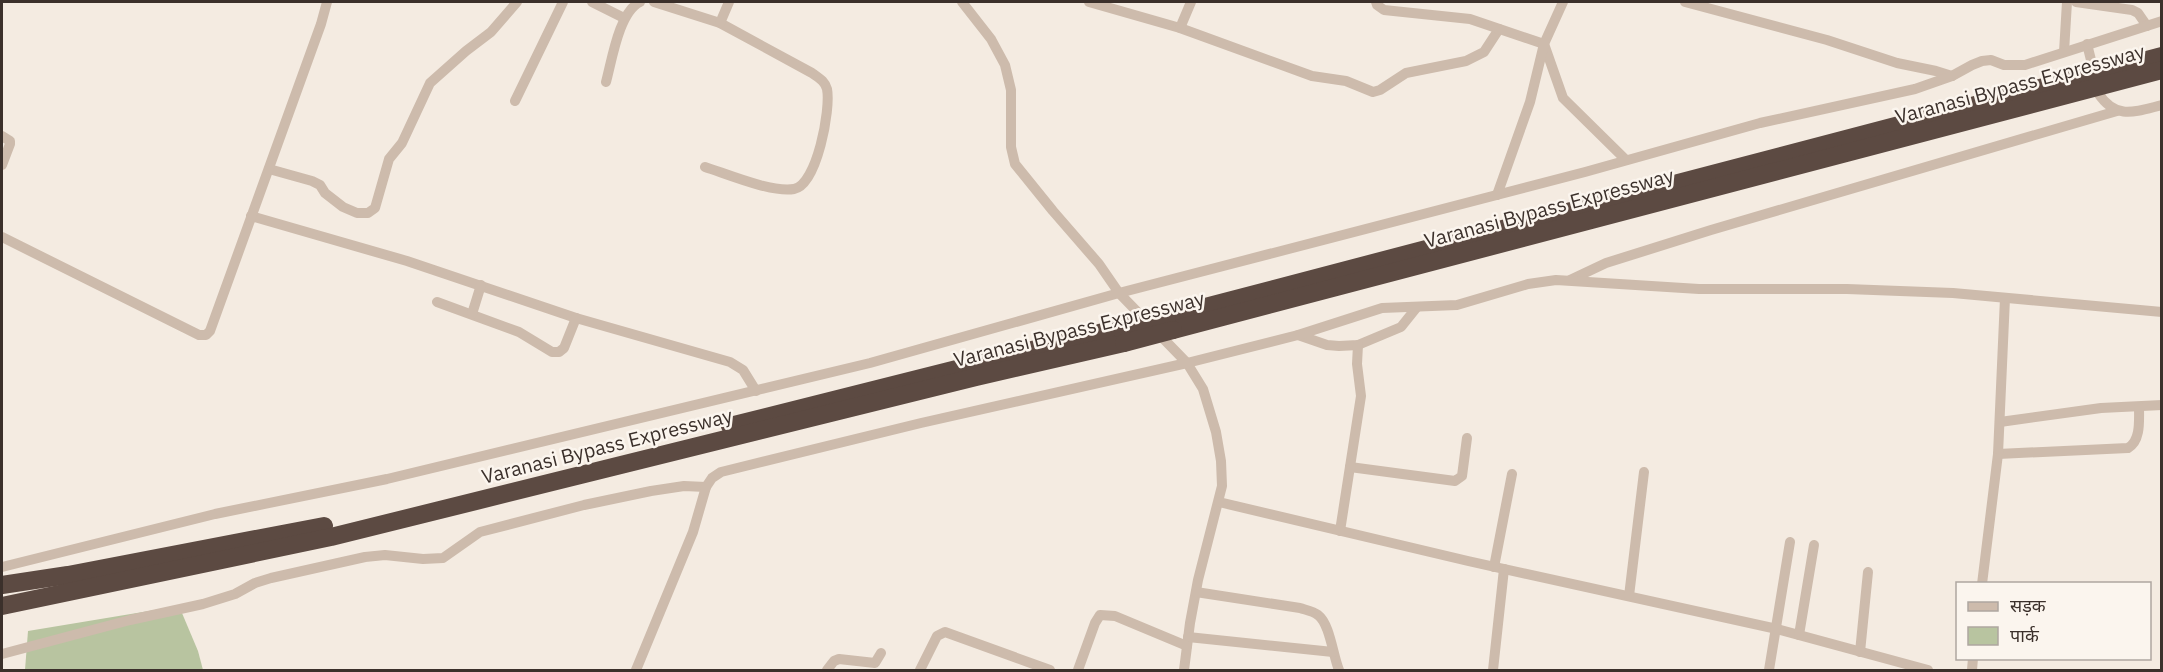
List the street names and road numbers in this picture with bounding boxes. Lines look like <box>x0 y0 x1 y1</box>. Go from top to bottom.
street label: Varanasi Bypass Expressway <box>1892 37 2148 130</box>
street label: Varanasi Bypass Expressway <box>1421 161 1677 254</box>
street label: Varanasi Bypass Expressway <box>951 284 1207 373</box>
street label: Varanasi Bypass Expressway <box>479 401 735 490</box>

